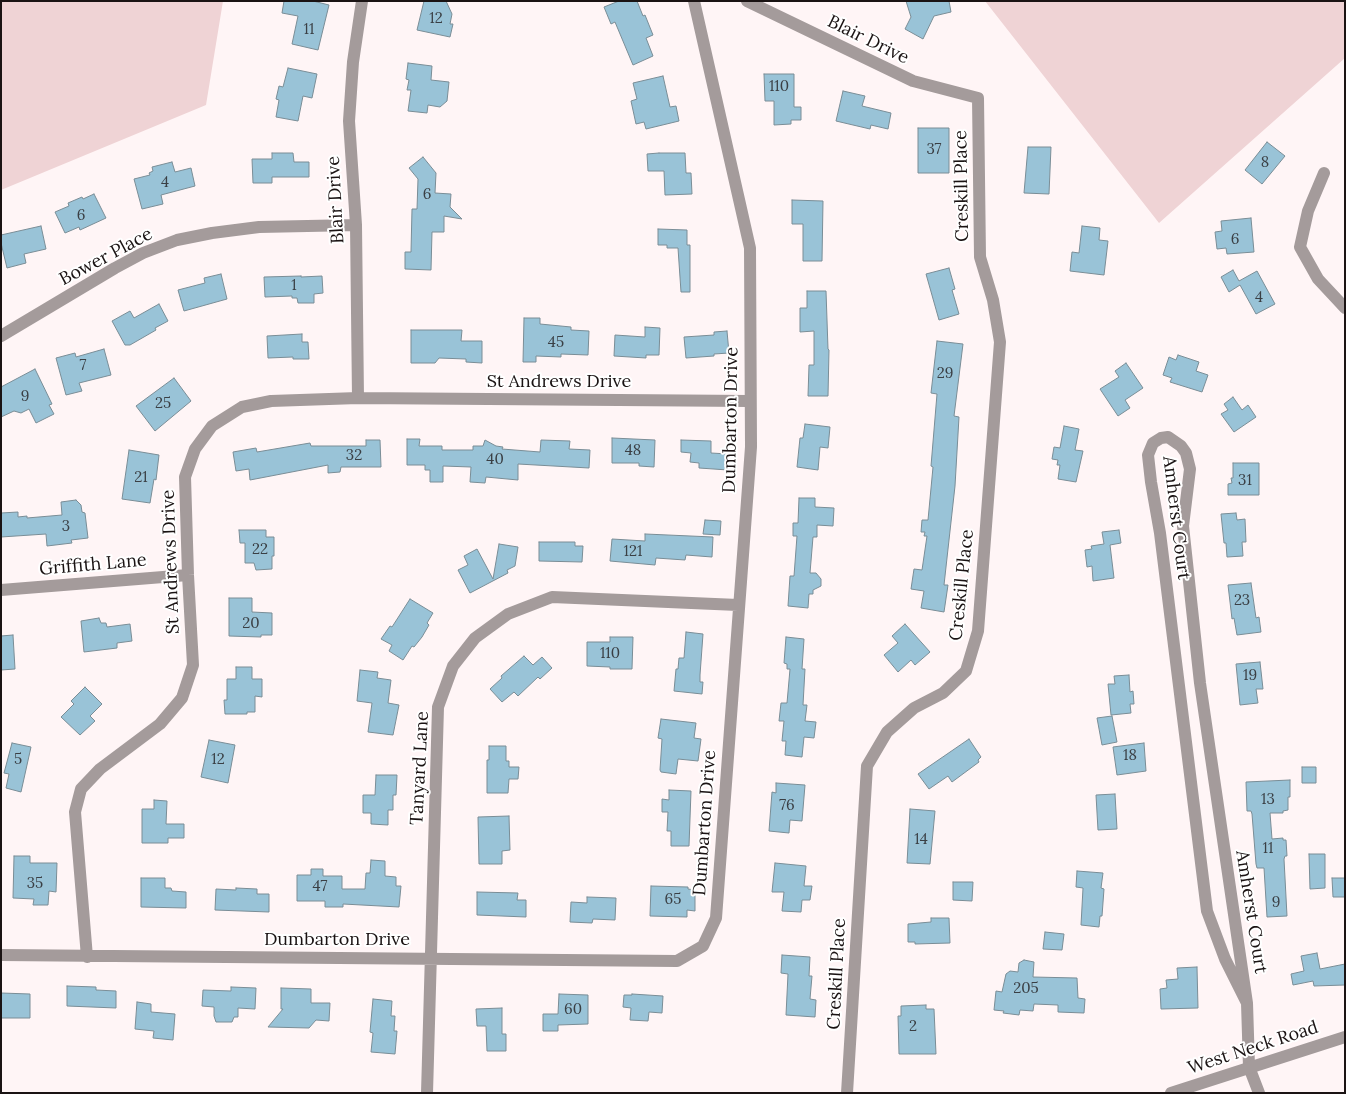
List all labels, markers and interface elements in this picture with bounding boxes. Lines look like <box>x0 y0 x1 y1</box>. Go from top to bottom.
house number: 12 <box>429 10 443 28</box>
street label: Blair Drive <box>824 11 912 69</box>
house number: 11 <box>304 21 314 39</box>
house number: 110 <box>769 78 789 96</box>
street label: Creskill Place <box>950 130 974 242</box>
house number: 37 <box>927 141 941 159</box>
house number: 8 <box>1261 154 1269 172</box>
street label: Blair Drive <box>323 156 349 244</box>
house number: 4 <box>161 174 169 192</box>
house number: 6 <box>423 186 431 204</box>
house number: 6 <box>77 207 85 225</box>
street label: Bower Place <box>56 223 156 291</box>
house number: 6 <box>1231 231 1239 249</box>
house number: 1 <box>291 277 297 295</box>
house number: 4 <box>1255 289 1263 307</box>
house number: 45 <box>548 334 564 352</box>
street label: Dumbarton Drive <box>719 347 743 493</box>
house number: 7 <box>80 357 86 375</box>
house number: 29 <box>937 365 953 383</box>
street label: St Andrews Drive <box>487 371 631 393</box>
house number: 9 <box>21 388 29 406</box>
house number: 25 <box>155 395 171 413</box>
house number: 48 <box>625 442 641 460</box>
house number: 32 <box>346 447 362 465</box>
house number: 40 <box>486 451 504 469</box>
street label: Amherst Court <box>1158 455 1194 581</box>
house number: 21 <box>134 469 148 487</box>
house number: 31 <box>1238 472 1252 490</box>
street label: St Andrews Drive <box>158 489 184 635</box>
house number: 3 <box>62 518 70 536</box>
street label: Creskill Place <box>945 528 979 642</box>
house number: 22 <box>252 541 268 559</box>
house number: 121 <box>624 543 642 561</box>
street label: Griffith Lane <box>38 550 148 580</box>
house number: 23 <box>1234 592 1250 610</box>
house number: 20 <box>242 615 260 633</box>
house number: 110 <box>600 645 620 663</box>
house number: 19 <box>1243 667 1257 685</box>
street label: Tanyard Lane <box>406 711 434 825</box>
house number: 18 <box>1123 747 1137 765</box>
street label: Dumbarton Drive <box>689 749 721 897</box>
house number: 5 <box>14 751 22 769</box>
house number: 12 <box>211 751 225 769</box>
house number: 13 <box>1261 791 1275 809</box>
house number: 76 <box>779 797 795 815</box>
house number: 14 <box>914 831 928 849</box>
house number: 11 <box>1263 840 1273 858</box>
street label: Amherst Court <box>1231 849 1271 975</box>
house number: 35 <box>27 875 43 893</box>
house number: 47 <box>312 878 328 896</box>
house number: 65 <box>665 891 681 909</box>
house number: 9 <box>1272 894 1280 912</box>
street label: Creskill Place <box>823 918 851 1030</box>
street label: Dumbarton Drive <box>264 929 410 951</box>
house number: 205 <box>1013 980 1039 998</box>
house number: 60 <box>564 1001 582 1019</box>
street label: West Neck Road <box>1185 1017 1321 1079</box>
house number: 2 <box>909 1018 917 1036</box>

